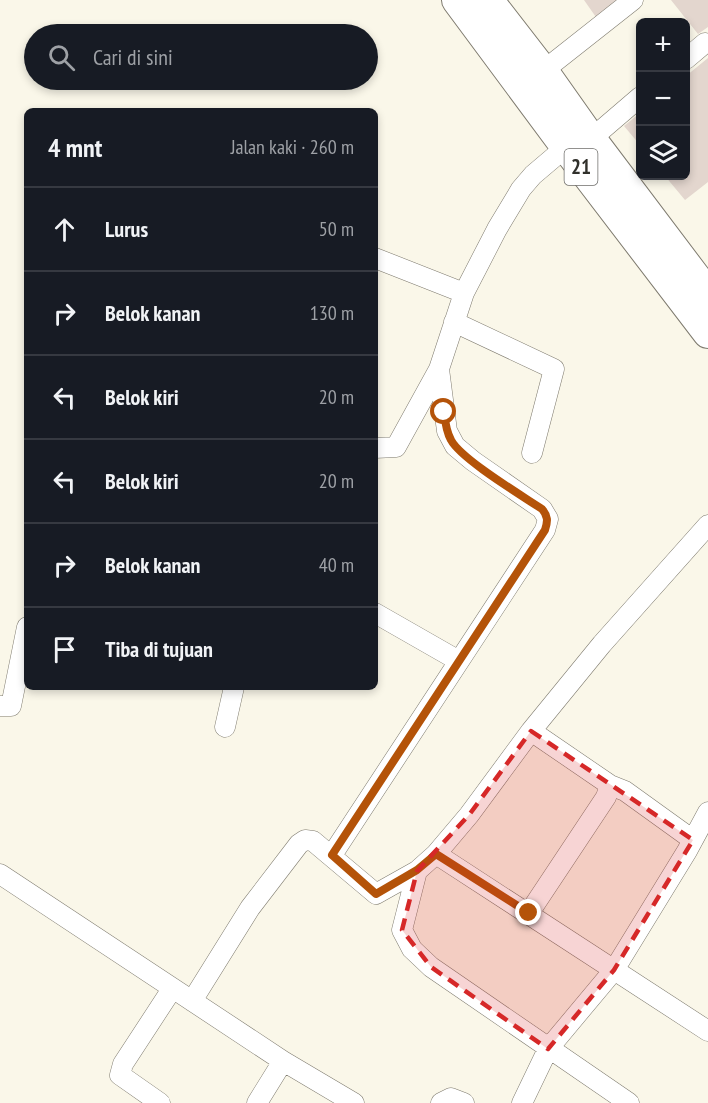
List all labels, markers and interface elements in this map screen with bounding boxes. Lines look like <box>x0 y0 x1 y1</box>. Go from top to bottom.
map controls <box>636 18 690 180</box>
button: + <box>636 18 690 72</box>
search box <box>24 24 378 90</box>
icon: search <box>45 41 78 74</box>
text: Cari di sini <box>93 43 173 71</box>
button: − <box>636 72 690 126</box>
button: layers <box>636 126 690 180</box>
text: 4 mnt <box>48 131 102 164</box>
text: Jalan kaki · 260 m <box>231 134 354 160</box>
road number: 21 <box>564 149 598 185</box>
icon: ahead <box>48 213 81 246</box>
text: Lurus <box>105 215 148 243</box>
text: 50 m <box>319 216 354 242</box>
icon: right <box>48 297 81 330</box>
text: Belok kanan <box>105 299 200 327</box>
text: 130 m <box>310 300 354 326</box>
icon: left <box>48 381 81 414</box>
text: Belok kiri <box>105 383 179 411</box>
text: 20 m <box>319 384 354 410</box>
route start <box>430 398 456 424</box>
icon: left <box>48 465 81 498</box>
text: Belok kiri <box>105 467 179 495</box>
text: 20 m <box>319 468 354 494</box>
icon: right <box>48 549 81 582</box>
text: Belok kanan <box>105 551 200 579</box>
text: 40 m <box>319 552 354 578</box>
icon: arrive <box>48 633 81 666</box>
text: Tiba di tujuan <box>105 635 213 663</box>
route end <box>515 899 541 925</box>

